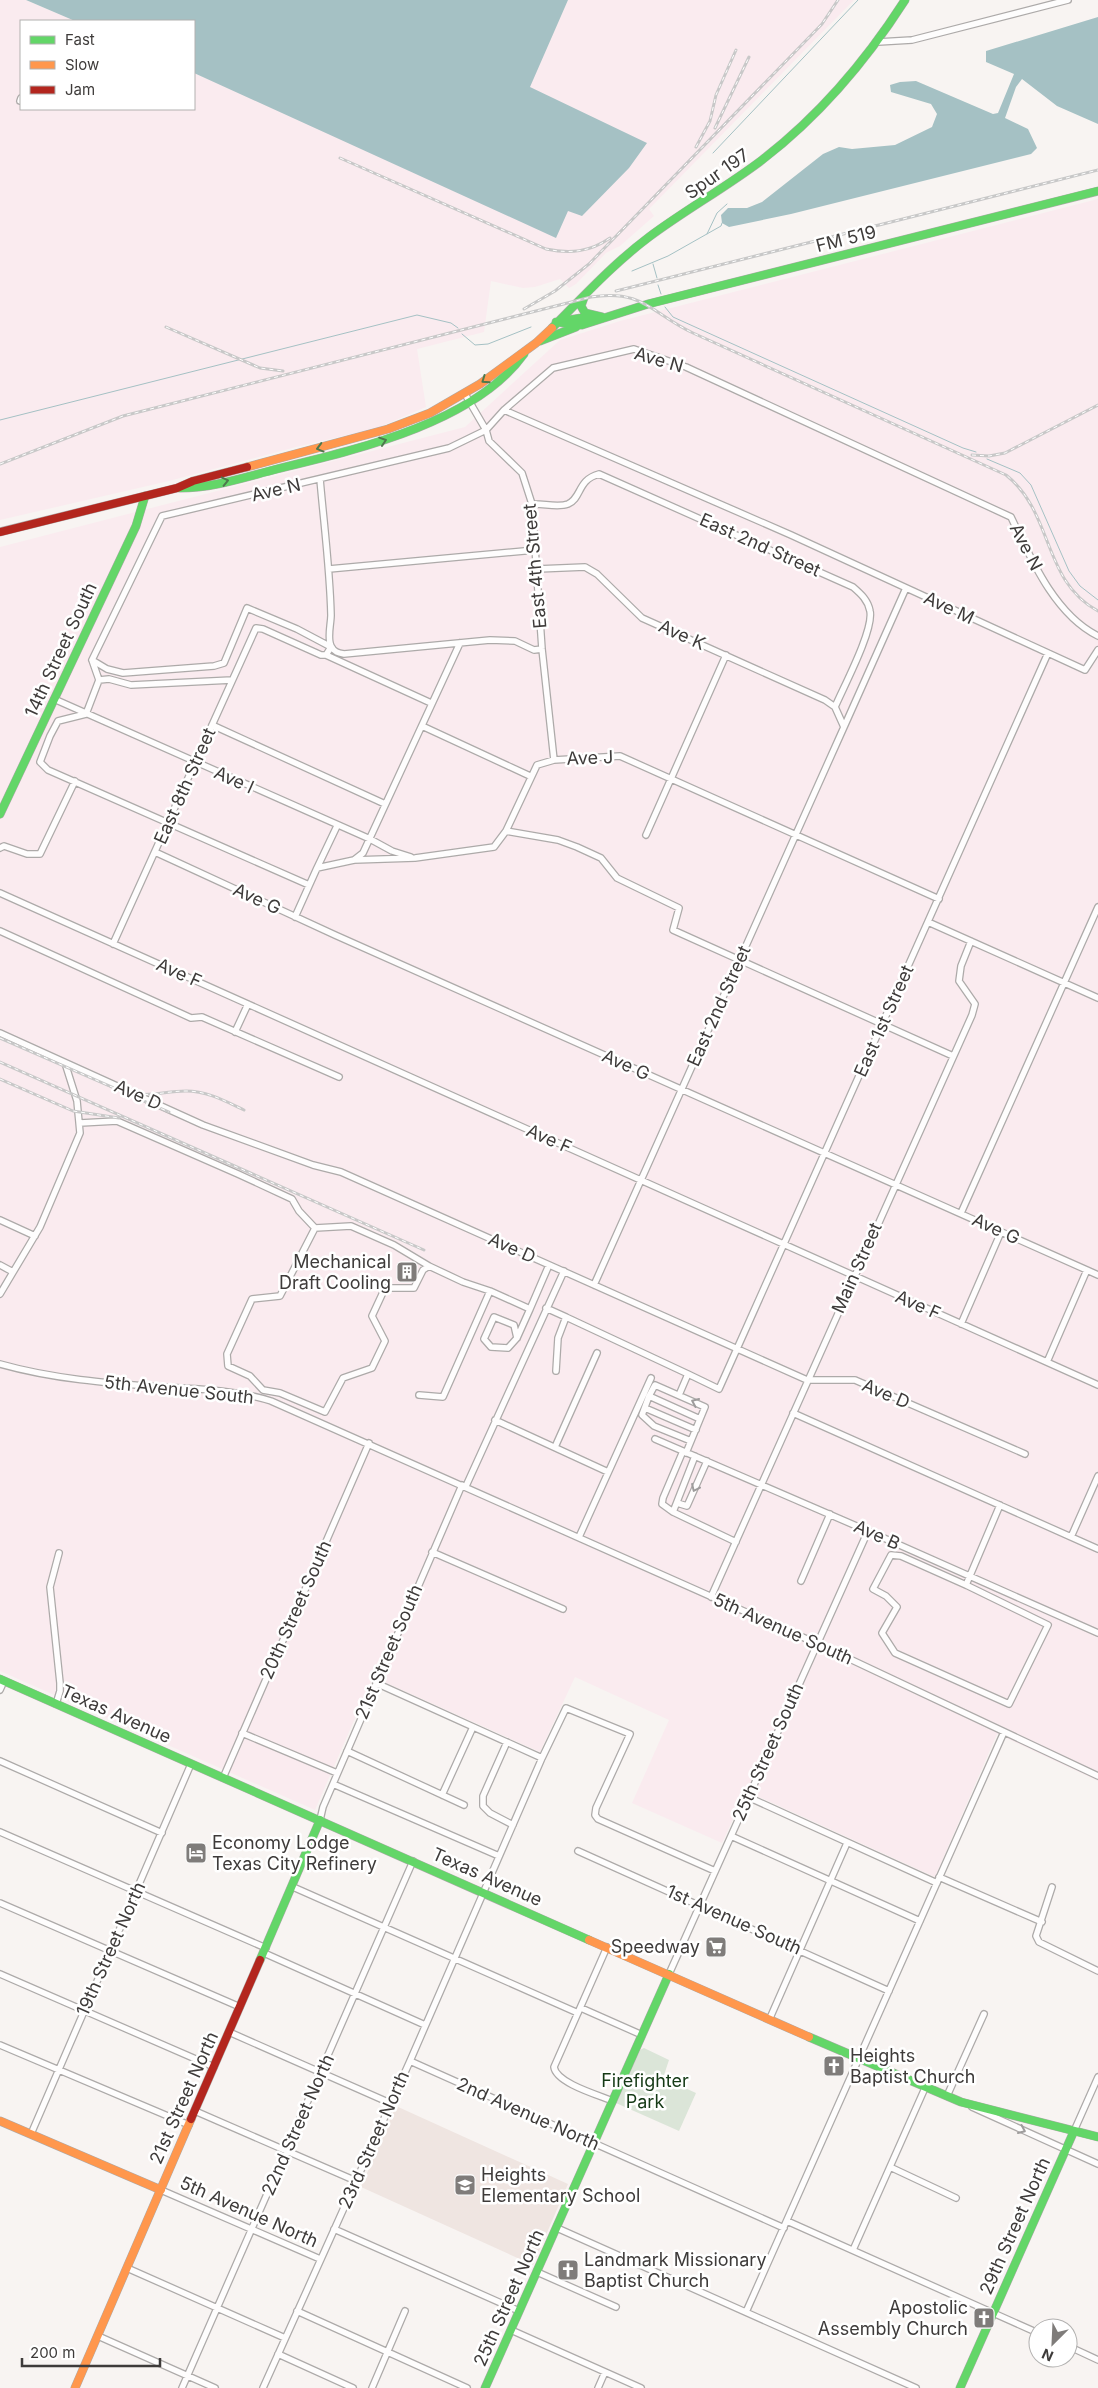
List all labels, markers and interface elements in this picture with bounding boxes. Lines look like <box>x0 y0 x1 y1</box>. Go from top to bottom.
legend <box>20 20 195 110</box>
text: Fast <box>65 30 95 49</box>
text: Slow <box>65 55 99 74</box>
text: Jam <box>65 80 95 99</box>
street label: Spur 197 <box>681 144 753 203</box>
street label: FM 519 <box>814 221 878 256</box>
street label: Ave N <box>632 343 686 377</box>
one-way arrow <box>481 374 491 383</box>
one-way arrow <box>378 437 386 447</box>
one-way arrow <box>316 442 324 452</box>
street label: Ave N <box>249 474 303 505</box>
one-way arrow <box>221 476 230 487</box>
street label: East 4th Street <box>519 503 550 629</box>
street label: East 2nd Street <box>697 509 824 581</box>
street label: Ave N <box>1006 520 1047 574</box>
street label: 14th Street South <box>20 579 101 720</box>
street label: Ave M <box>921 587 978 628</box>
street label: Ave K <box>656 615 709 654</box>
street label: East 8th Street <box>150 724 220 847</box>
street label: Ave J <box>566 746 614 769</box>
street label: Ave I <box>211 762 257 798</box>
street label: Ave G <box>230 878 284 919</box>
street label: East 2nd Street <box>683 942 755 1069</box>
street label: Ave F <box>153 953 205 992</box>
street label: East 1st Street <box>850 962 918 1080</box>
street label: Ave G <box>599 1045 653 1084</box>
street label: Ave D <box>111 1075 165 1114</box>
street label: Ave F <box>523 1119 575 1158</box>
street label: Ave G <box>969 1208 1023 1249</box>
street label: Main Street <box>827 1219 886 1316</box>
street label: Ave D <box>485 1228 539 1267</box>
place label: Mechanical Draft Cooling <box>279 1251 391 1293</box>
building icon: Mechanical Draft Cooling <box>395 1260 419 1284</box>
street label: Ave F <box>892 1285 944 1324</box>
street label: 5th Avenue South <box>103 1371 255 1408</box>
street label: Ave D <box>859 1374 913 1413</box>
one-way arrow <box>691 1398 700 1409</box>
one-way arrow <box>691 1483 701 1492</box>
street label: Ave B <box>851 1515 904 1554</box>
street label: 20th Street South <box>256 1537 336 1682</box>
street label: 21st Street South <box>351 1581 426 1722</box>
street label: 5th Avenue South <box>710 1588 856 1669</box>
street label: Texas Avenue <box>58 1680 174 1747</box>
street label: 25th Street South <box>728 1680 807 1824</box>
place label: Economy Lodge Texas City Refinery <box>212 1832 377 1874</box>
hotel icon: Economy Lodge Texas City Refinery <box>184 1841 208 1865</box>
street label: Texas Avenue <box>429 1843 545 1910</box>
street label: 19th Street North <box>72 1879 149 2019</box>
street label: 1st Avenue South <box>663 1880 805 1959</box>
supermarket icon: Speedway <box>704 1935 728 1959</box>
place label: Speedway <box>611 1936 700 1957</box>
street label: 21st Street North <box>145 2028 222 2167</box>
place label: Heights Baptist Church <box>850 2045 975 2087</box>
street label: 22nd Street North <box>257 2051 338 2199</box>
church icon: Heights Baptist Church <box>822 2054 846 2078</box>
street label: 23rd Street North <box>334 2068 413 2212</box>
park label: Firefighter Park <box>601 2070 689 2112</box>
street label: 2nd Avenue North <box>454 2073 603 2154</box>
one-way arrow <box>1016 2123 1025 2133</box>
street label: 29th Street North <box>975 2154 1054 2298</box>
place label: Heights Elementary School <box>481 2164 640 2206</box>
street label: 5th Avenue North <box>177 2172 321 2251</box>
school or university icon: Heights Elementary School <box>453 2173 477 2197</box>
street label: 25th Street North <box>469 2226 548 2369</box>
place label: Landmark Missionary Baptist Church <box>584 2249 767 2291</box>
church icon: Landmark Missionary Baptist Church <box>556 2258 580 2282</box>
place label: Apostolic Assembly Church <box>818 2297 968 2339</box>
church icon: Apostolic Assembly Church <box>972 2306 996 2330</box>
north arrow <box>1028 2318 1078 2368</box>
scale bar <box>22 2336 160 2368</box>
text: 200 m <box>30 2343 75 2362</box>
text: N <box>1039 2345 1056 2365</box>

